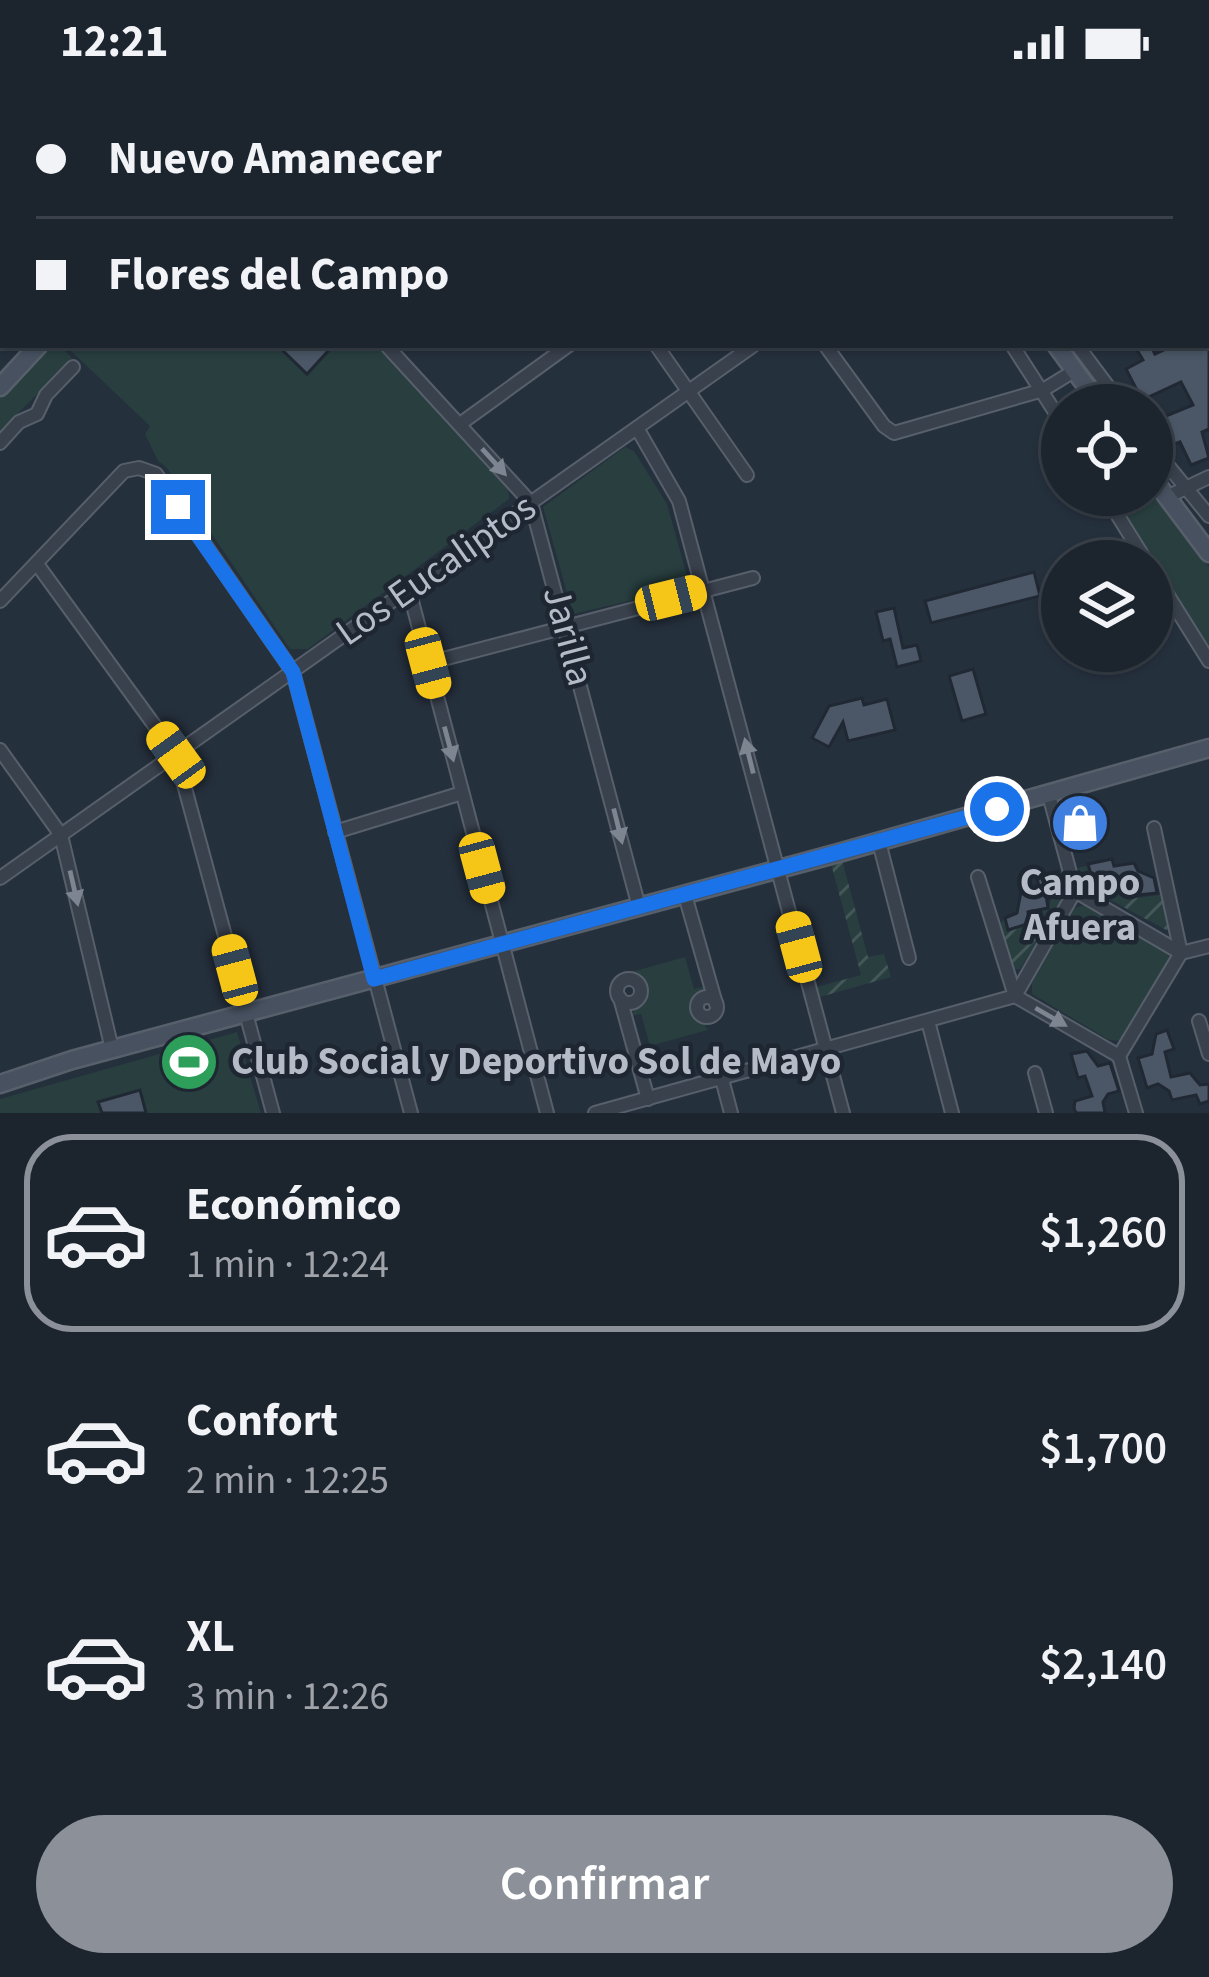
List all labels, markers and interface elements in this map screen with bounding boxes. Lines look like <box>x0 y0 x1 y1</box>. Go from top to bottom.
text: 12:21 <box>60 10 169 74</box>
text: Nuevo Amanecer <box>108 127 442 191</box>
text: Flores del Campo <box>108 243 449 307</box>
map controls <box>1041 384 1173 672</box>
button: locate <box>1041 384 1173 516</box>
one-way arrow <box>480 448 507 477</box>
route end <box>151 480 205 534</box>
street label: Los Eucaliptos <box>324 480 548 660</box>
button: layers <box>1041 540 1173 672</box>
car <box>632 572 710 624</box>
street label: Jarilla <box>528 580 608 692</box>
car <box>401 624 455 702</box>
car <box>140 715 212 795</box>
one-way arrow <box>441 726 460 763</box>
one-way arrow <box>739 738 758 775</box>
route start <box>970 782 1024 836</box>
shop icon: Campo Afuera <box>1049 792 1111 854</box>
one-way arrow <box>609 808 628 845</box>
car <box>455 829 509 907</box>
place label: Campo Afuera <box>1020 855 1140 956</box>
one-way arrow <box>65 869 84 906</box>
car <box>772 908 826 986</box>
car <box>208 931 262 1009</box>
one-way arrow <box>1034 1006 1068 1027</box>
sports icon: Club Social y Deportivo Sol de Mayo <box>158 1031 220 1093</box>
place label: Club Social y Deportivo Sol de Mayo <box>231 1034 841 1090</box>
text: Económico <box>186 1173 402 1237</box>
icon: car <box>42 1179 150 1287</box>
text: $1,260 <box>1039 1201 1167 1265</box>
text: 1 min · 12:24 <box>186 1237 389 1293</box>
text: Confort <box>186 1389 338 1453</box>
icon: car <box>42 1395 150 1503</box>
text: $1,700 <box>1039 1417 1167 1481</box>
text: 2 min · 12:25 <box>186 1453 389 1509</box>
text: XL <box>186 1605 235 1669</box>
icon: car <box>42 1611 150 1719</box>
text: $2,140 <box>1039 1633 1167 1697</box>
text: 3 min · 12:26 <box>186 1669 389 1725</box>
button: Confirmar <box>36 1815 1173 1953</box>

